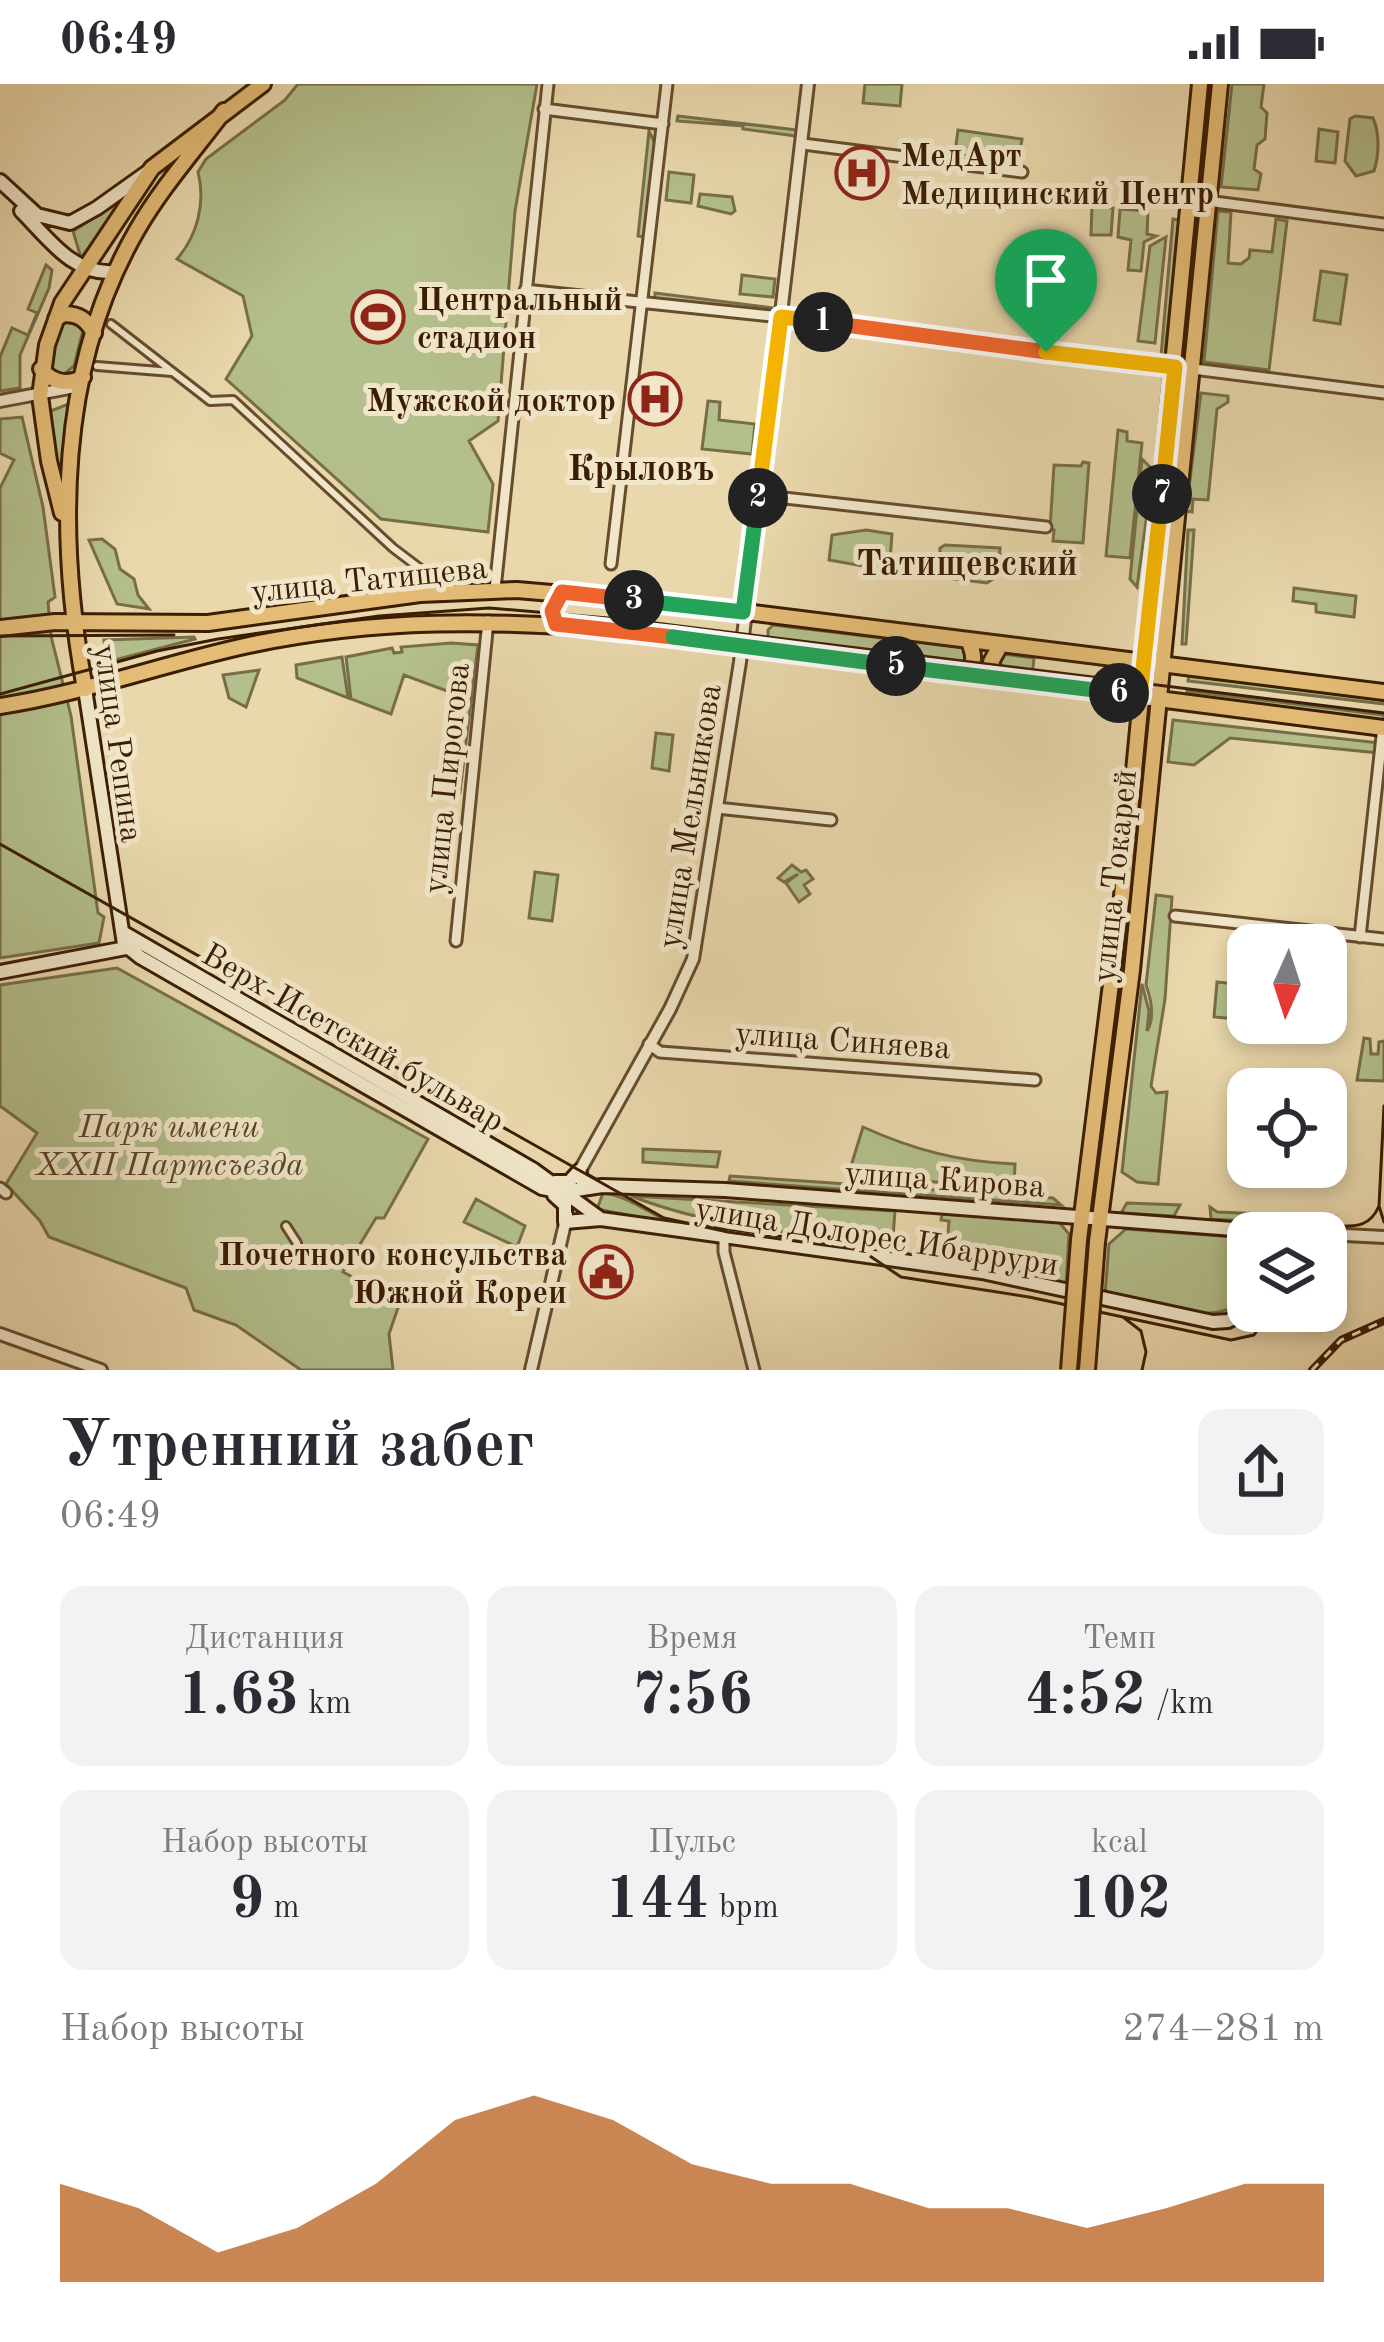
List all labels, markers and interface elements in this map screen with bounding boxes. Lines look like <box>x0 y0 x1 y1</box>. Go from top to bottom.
text: 06:49 <box>60 19 177 64</box>
place label: МедАрт Медицинский Центр <box>901 141 1214 212</box>
hospital icon: МедАрт Медицинский Центр <box>834 145 890 201</box>
pin <box>995 229 1097 352</box>
icon: arrive <box>1013 247 1079 313</box>
place label: Центральный стадион <box>417 285 623 356</box>
sports icon: Центральный стадион <box>350 289 406 345</box>
pin: 1 <box>793 292 853 352</box>
text: 1 <box>813 305 833 338</box>
hospital icon: Мужской доктор <box>627 371 683 427</box>
place label: Мужской доктор <box>366 386 616 419</box>
district label: Крыловъ <box>568 453 714 489</box>
pin: 7 <box>1132 464 1192 524</box>
pin: 2 <box>728 468 788 528</box>
text: 7 <box>1152 477 1172 510</box>
text: 2 <box>748 481 768 514</box>
district label: Татищевский <box>856 548 1078 584</box>
street label: улица Татищева <box>250 553 489 610</box>
pin: 3 <box>604 570 664 630</box>
text: 3 <box>624 583 644 616</box>
pin: 5 <box>866 636 926 696</box>
street label: улица Репина <box>86 642 147 845</box>
text: 5 <box>886 649 906 682</box>
street label: улица Пирогова <box>420 661 477 895</box>
pin: 6 <box>1089 663 1149 723</box>
text: 6 <box>1109 676 1129 709</box>
street label: улица Мельникова <box>654 682 729 951</box>
street label: улица Токарей <box>1089 768 1144 985</box>
north arrow <box>1227 924 1347 1044</box>
map controls <box>1227 924 1347 1332</box>
street label: Верх-Исетский бульвар <box>195 939 509 1139</box>
street label: улица Синяева <box>734 1018 952 1066</box>
button: locate <box>1227 1068 1347 1188</box>
park label: Парк имени XXII Партсъезда <box>34 1112 304 1183</box>
street label: улица Кирова <box>843 1158 1046 1205</box>
street label: улица Долорес Ибаррури <box>693 1193 1060 1283</box>
button: layers <box>1227 1212 1347 1332</box>
place label: Почетного консульства Южной Кореи <box>218 1240 567 1311</box>
public building icon: Почетного консульства Южной Кореи <box>578 1244 634 1300</box>
button: share <box>1198 1409 1324 1535</box>
text: Утренний забег <box>60 1415 535 1481</box>
text: 06:49 <box>60 1497 161 1536</box>
text: Дистанция <box>185 1623 344 1656</box>
text: Время <box>646 1623 738 1656</box>
text: Темп <box>1083 1623 1156 1656</box>
text: 1.63 <box>178 1667 299 1727</box>
text: 7:56 <box>631 1667 753 1727</box>
text: 4:52 <box>1025 1667 1146 1727</box>
text: km <box>299 1688 352 1721</box>
text: /km <box>1146 1688 1214 1721</box>
text: Набор высоты <box>161 1827 368 1860</box>
text: Пульс <box>648 1827 736 1860</box>
text: kcal <box>1091 1827 1148 1860</box>
text: 9 <box>230 1871 264 1931</box>
text: 144 <box>605 1871 709 1931</box>
text: 102 <box>1067 1871 1172 1931</box>
text: m <box>264 1892 300 1925</box>
text: bpm <box>709 1892 779 1925</box>
text: Набор высоты <box>60 2010 305 2049</box>
text: 274–281 m <box>1122 2010 1324 2049</box>

